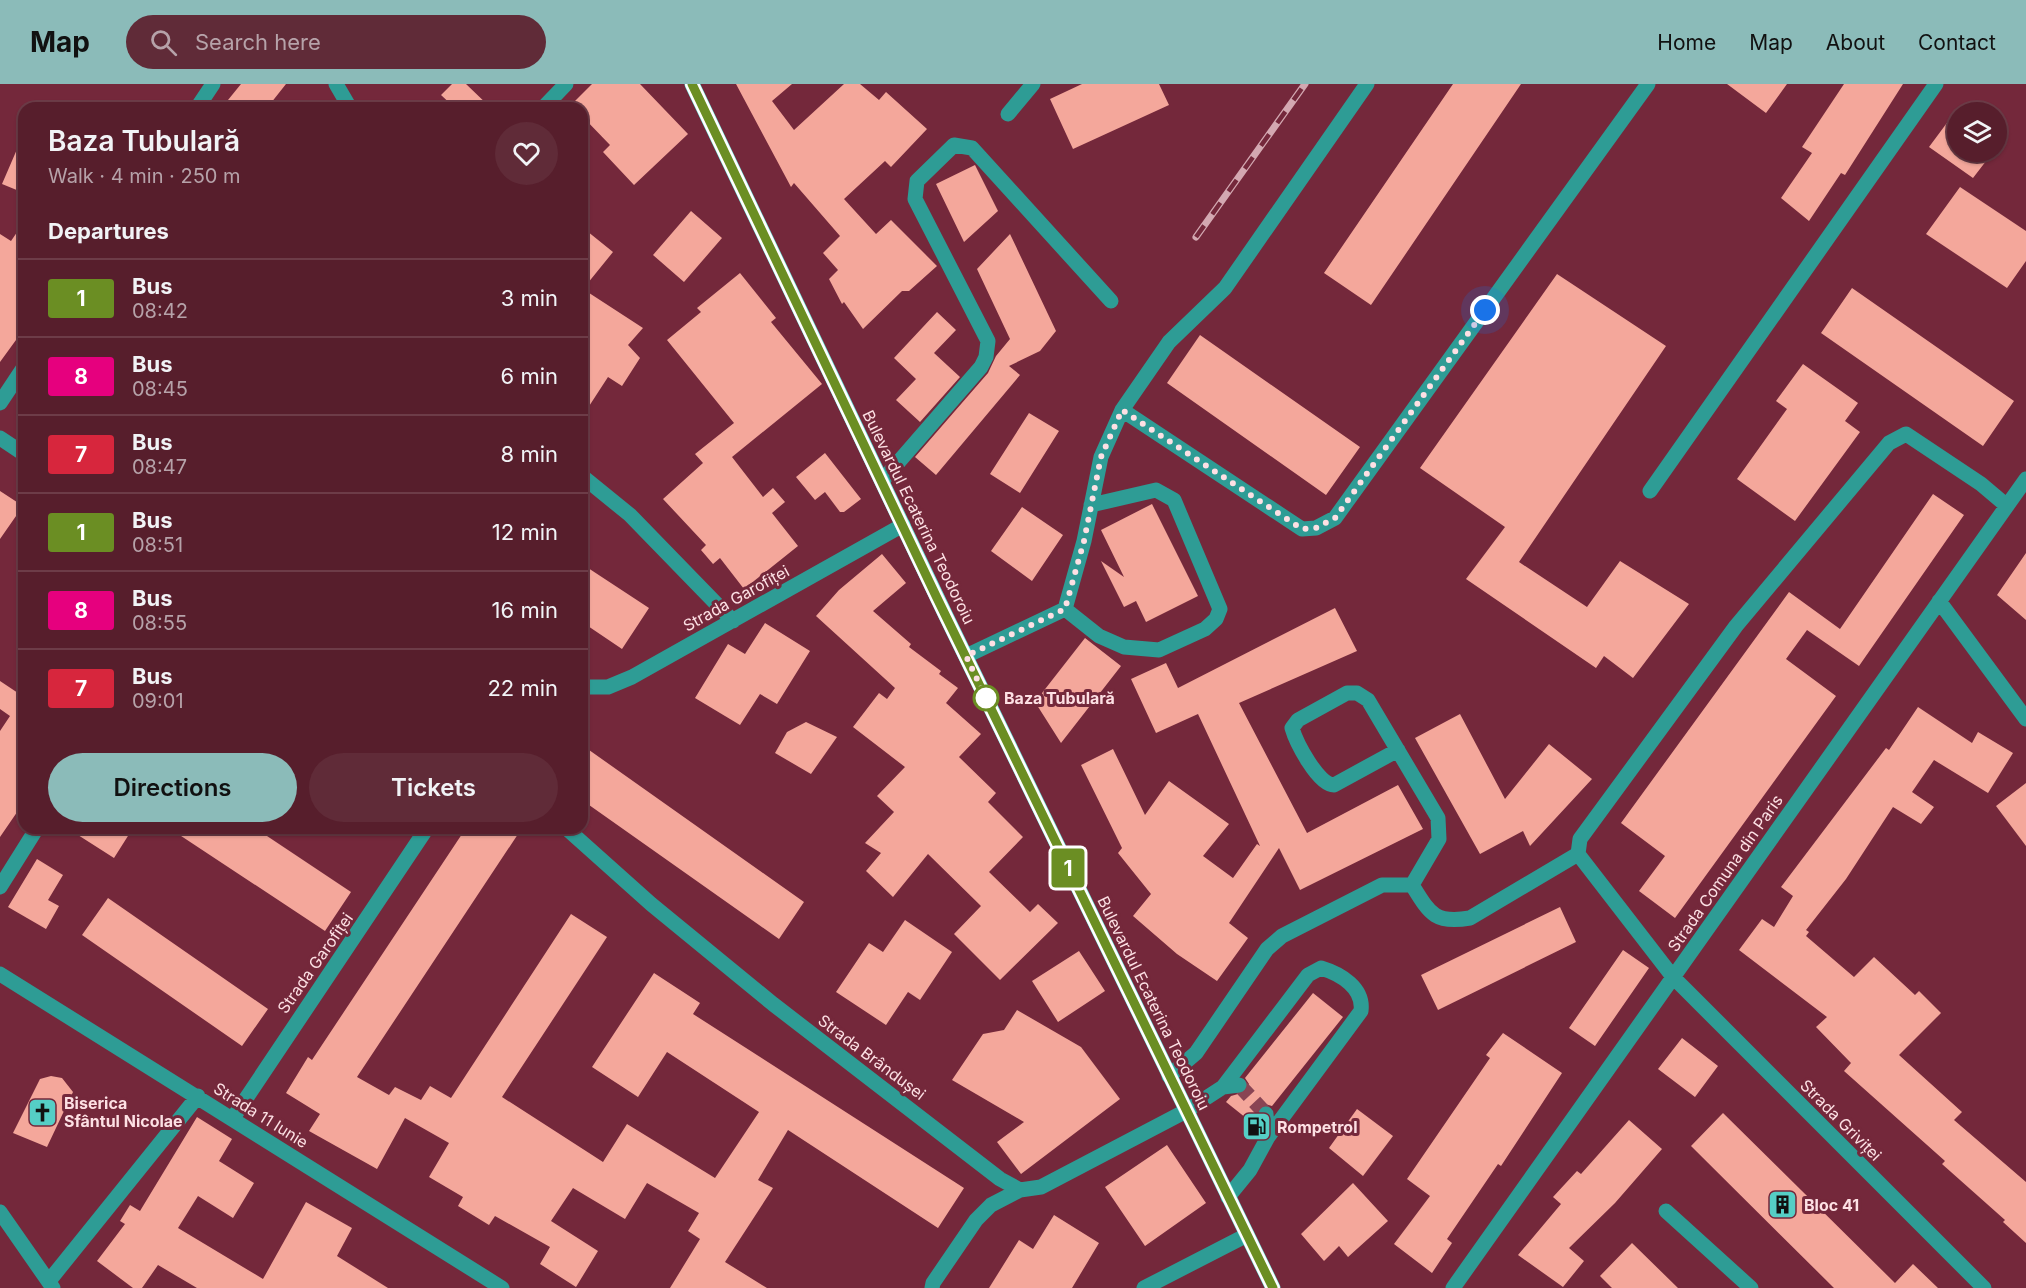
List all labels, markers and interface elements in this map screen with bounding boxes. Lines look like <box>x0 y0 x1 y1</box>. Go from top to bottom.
search box <box>126 15 546 69</box>
text: Map <box>30 25 90 59</box>
icon: search <box>147 26 180 59</box>
text: Search here <box>195 29 321 55</box>
text: Home <box>1657 30 1716 55</box>
text: Map <box>1749 30 1793 55</box>
text: About <box>1826 30 1885 55</box>
text: Contact <box>1918 30 1996 55</box>
map controls <box>1947 102 2007 162</box>
button: layers <box>1947 102 2007 162</box>
button: heart <box>495 122 558 185</box>
text: Baza Tubulară <box>48 124 240 158</box>
text: Walk · 4 min · 250 m <box>48 164 241 188</box>
text: Departures <box>48 218 169 244</box>
text: Bus <box>132 273 173 299</box>
text: 3 min <box>501 285 558 311</box>
text: 1 <box>76 286 86 311</box>
your location <box>1470 295 1500 325</box>
text: 08:42 <box>132 299 188 323</box>
text: Bus <box>132 351 173 377</box>
text: 6 min <box>501 363 558 389</box>
text: 8 <box>74 364 88 389</box>
text: 08:45 <box>132 377 188 401</box>
street label: Bulevardul Ecaterina Teodoroiu <box>858 407 980 627</box>
text: Bus <box>132 429 173 455</box>
text: 8 min <box>501 441 558 467</box>
text: 7 <box>75 442 87 467</box>
text: 08:47 <box>132 455 187 479</box>
text: Bus <box>132 507 173 533</box>
text: 12 min <box>492 519 558 545</box>
text: 1 <box>76 520 86 545</box>
text: 08:51 <box>132 533 183 557</box>
street label: Strada Garofiței <box>679 561 793 635</box>
text: Bus <box>132 585 173 611</box>
text: 16 min <box>492 597 558 623</box>
text: 8 <box>74 598 88 623</box>
text: 08:55 <box>132 611 187 635</box>
text: Bus <box>132 663 173 689</box>
text: 22 min <box>487 675 558 701</box>
text: 7 <box>75 676 87 701</box>
marker: Baza Tubulară <box>973 685 999 711</box>
place label: Baza Tubulară <box>1004 688 1115 708</box>
text: 09:01 <box>132 689 184 713</box>
button: Directions <box>48 753 297 822</box>
button: Tickets <box>309 753 558 822</box>
street label: Strada Comuna din Paris <box>1663 791 1787 955</box>
line badge: 1 <box>1048 848 1088 888</box>
text: 1 <box>1063 856 1073 881</box>
street label: Bulevardul Ecaterina Teodoroiu <box>1093 893 1215 1113</box>
street label: Strada Garofiței <box>273 909 357 1017</box>
street label: Strada Brândușei <box>814 1010 930 1104</box>
street label: Strada Griviței <box>1796 1075 1886 1165</box>
street label: Strada 11 Iunie <box>210 1078 312 1152</box>
place label: Biserica Sfântul Nicolae <box>64 1093 183 1131</box>
church icon: Biserica Sfântul Nicolae <box>27 1096 59 1128</box>
fuel station icon: Rompetrol <box>1240 1111 1272 1143</box>
place label: Rompetrol <box>1277 1117 1357 1137</box>
building icon: Bloc 41 <box>1767 1189 1799 1221</box>
place label: Bloc 41 <box>1804 1195 1859 1215</box>

